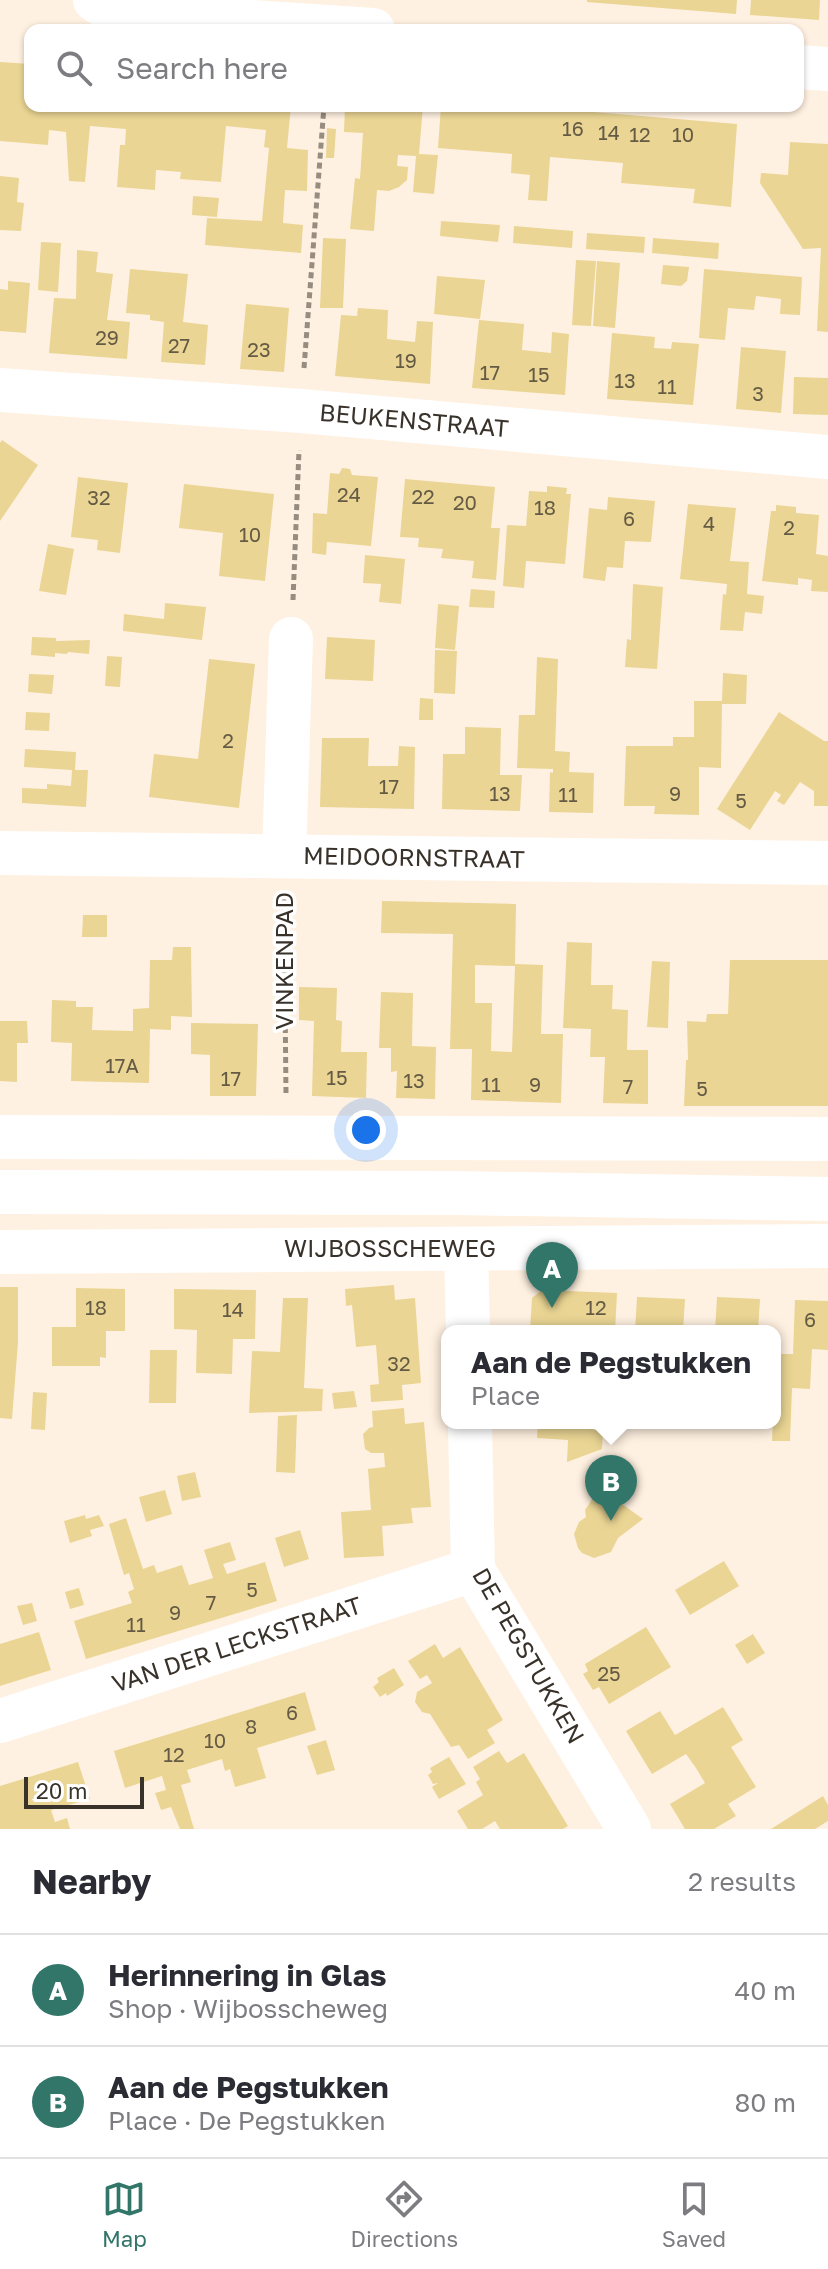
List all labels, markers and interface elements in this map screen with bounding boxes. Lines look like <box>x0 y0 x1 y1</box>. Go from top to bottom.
search box <box>24 24 804 112</box>
icon: search <box>52 46 96 90</box>
text: Search here <box>116 50 288 86</box>
house number: 16 <box>562 116 584 140</box>
house number: 14 <box>598 120 620 144</box>
house number: 12 <box>629 122 651 146</box>
house number: 10 <box>672 122 694 146</box>
house number: 29 <box>95 325 119 349</box>
house number: 27 <box>168 333 190 357</box>
house number: 23 <box>247 337 271 361</box>
house number: 19 <box>395 348 417 372</box>
house number: 17 <box>480 360 500 384</box>
house number: 15 <box>528 362 550 386</box>
house number: 13 <box>614 368 636 392</box>
house number: 11 <box>657 374 677 398</box>
house number: 3 <box>752 381 764 405</box>
street label: BEUKENSTRAAT <box>318 397 510 442</box>
house number: 24 <box>337 482 361 506</box>
house number: 22 <box>411 484 435 508</box>
house number: 32 <box>87 485 111 509</box>
house number: 20 <box>453 490 477 514</box>
house number: 18 <box>534 495 556 519</box>
house number: 6 <box>623 506 635 530</box>
house number: 4 <box>703 511 715 535</box>
house number: 2 <box>783 515 795 539</box>
house number: 10 <box>239 522 261 546</box>
house number: 2 <box>222 728 234 752</box>
house number: 17 <box>379 774 399 798</box>
house number: 13 <box>489 781 511 805</box>
house number: 9 <box>669 781 681 805</box>
house number: 11 <box>558 782 578 806</box>
house number: 5 <box>735 788 747 812</box>
street label: MEIDOORNSTRAAT <box>303 840 525 873</box>
street label: VINKENPAD <box>269 892 298 1030</box>
house number: 17A <box>105 1053 139 1077</box>
house number: 15 <box>326 1065 348 1089</box>
house number: 17 <box>221 1066 241 1090</box>
house number: 13 <box>403 1068 425 1092</box>
house number: 11 <box>481 1072 501 1096</box>
house number: 9 <box>529 1072 541 1096</box>
house number: 7 <box>623 1074 633 1098</box>
house number: 5 <box>696 1076 708 1100</box>
your location <box>346 1110 386 1150</box>
street label: WIJBOSSCHEWEG <box>284 1233 496 1262</box>
pin: A <box>526 1242 578 1308</box>
house number: 18 <box>85 1295 107 1319</box>
house number: 12 <box>585 1295 607 1319</box>
house number: 14 <box>222 1297 244 1321</box>
house number: 6 <box>804 1307 816 1331</box>
popup <box>441 1325 781 1429</box>
text: Aan de Pegstukken <box>471 1344 751 1380</box>
house number: 32 <box>387 1351 411 1375</box>
text: Place <box>471 1380 540 1411</box>
pin: B <box>585 1455 637 1521</box>
street label: DE PEGSTUKKEN <box>467 1562 591 1748</box>
house number: 5 <box>246 1577 258 1601</box>
street label: VAN DER LECKSTRAAT <box>108 1589 365 1698</box>
house number: 7 <box>206 1590 216 1614</box>
house number: 9 <box>169 1600 181 1624</box>
house number: 11 <box>126 1612 146 1636</box>
house number: 25 <box>597 1661 621 1685</box>
house number: 6 <box>286 1700 298 1724</box>
house number: 8 <box>245 1714 257 1738</box>
house number: 10 <box>204 1728 226 1752</box>
house number: 12 <box>163 1742 185 1766</box>
scale bar <box>24 1773 144 1809</box>
text: 20 m <box>36 1777 87 1804</box>
text: Nearby <box>32 1861 152 1901</box>
text: 2 results <box>688 1866 796 1897</box>
text: Herinnering in Glas <box>108 1957 387 1993</box>
text: A <box>49 1975 67 2006</box>
text: 40 m <box>735 1975 796 2006</box>
text: Shop · Wijbosscheweg <box>108 1993 388 2024</box>
text: Aan de Pegstukken <box>108 2069 389 2105</box>
text: B <box>49 2087 67 2118</box>
text: 80 m <box>735 2087 796 2118</box>
text: Place · De Pegstukken <box>108 2105 386 2136</box>
tab: Map <box>102 2177 147 2252</box>
tab: Directions <box>351 2177 458 2252</box>
tab: Saved <box>662 2177 726 2252</box>

